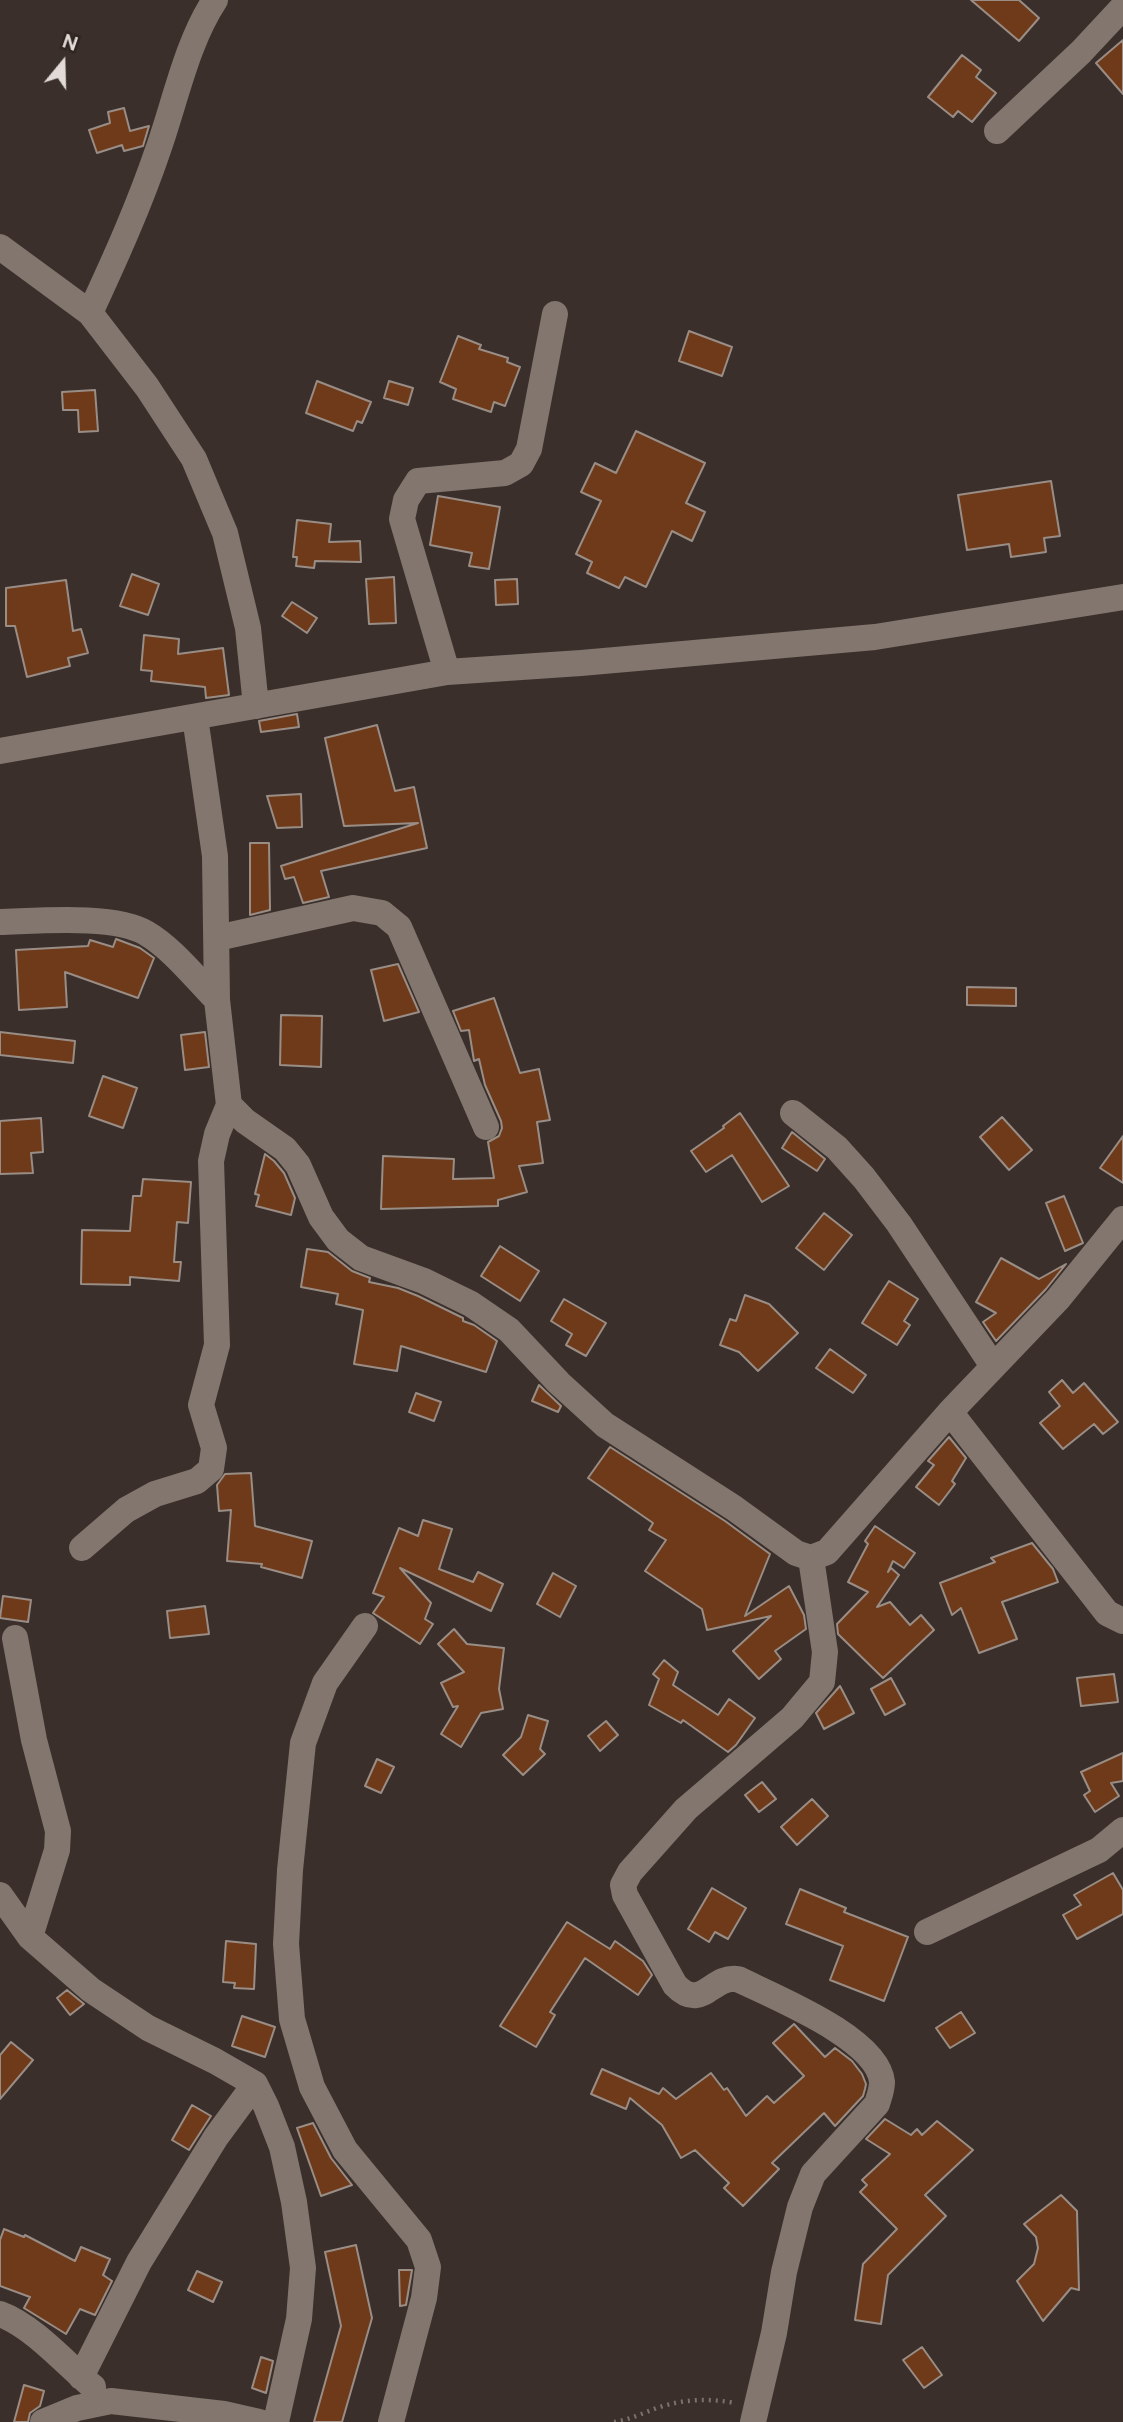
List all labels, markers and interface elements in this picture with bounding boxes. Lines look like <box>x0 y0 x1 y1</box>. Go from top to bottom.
north arrow <box>28 28 98 98</box>
text: N <box>59 29 81 56</box>

